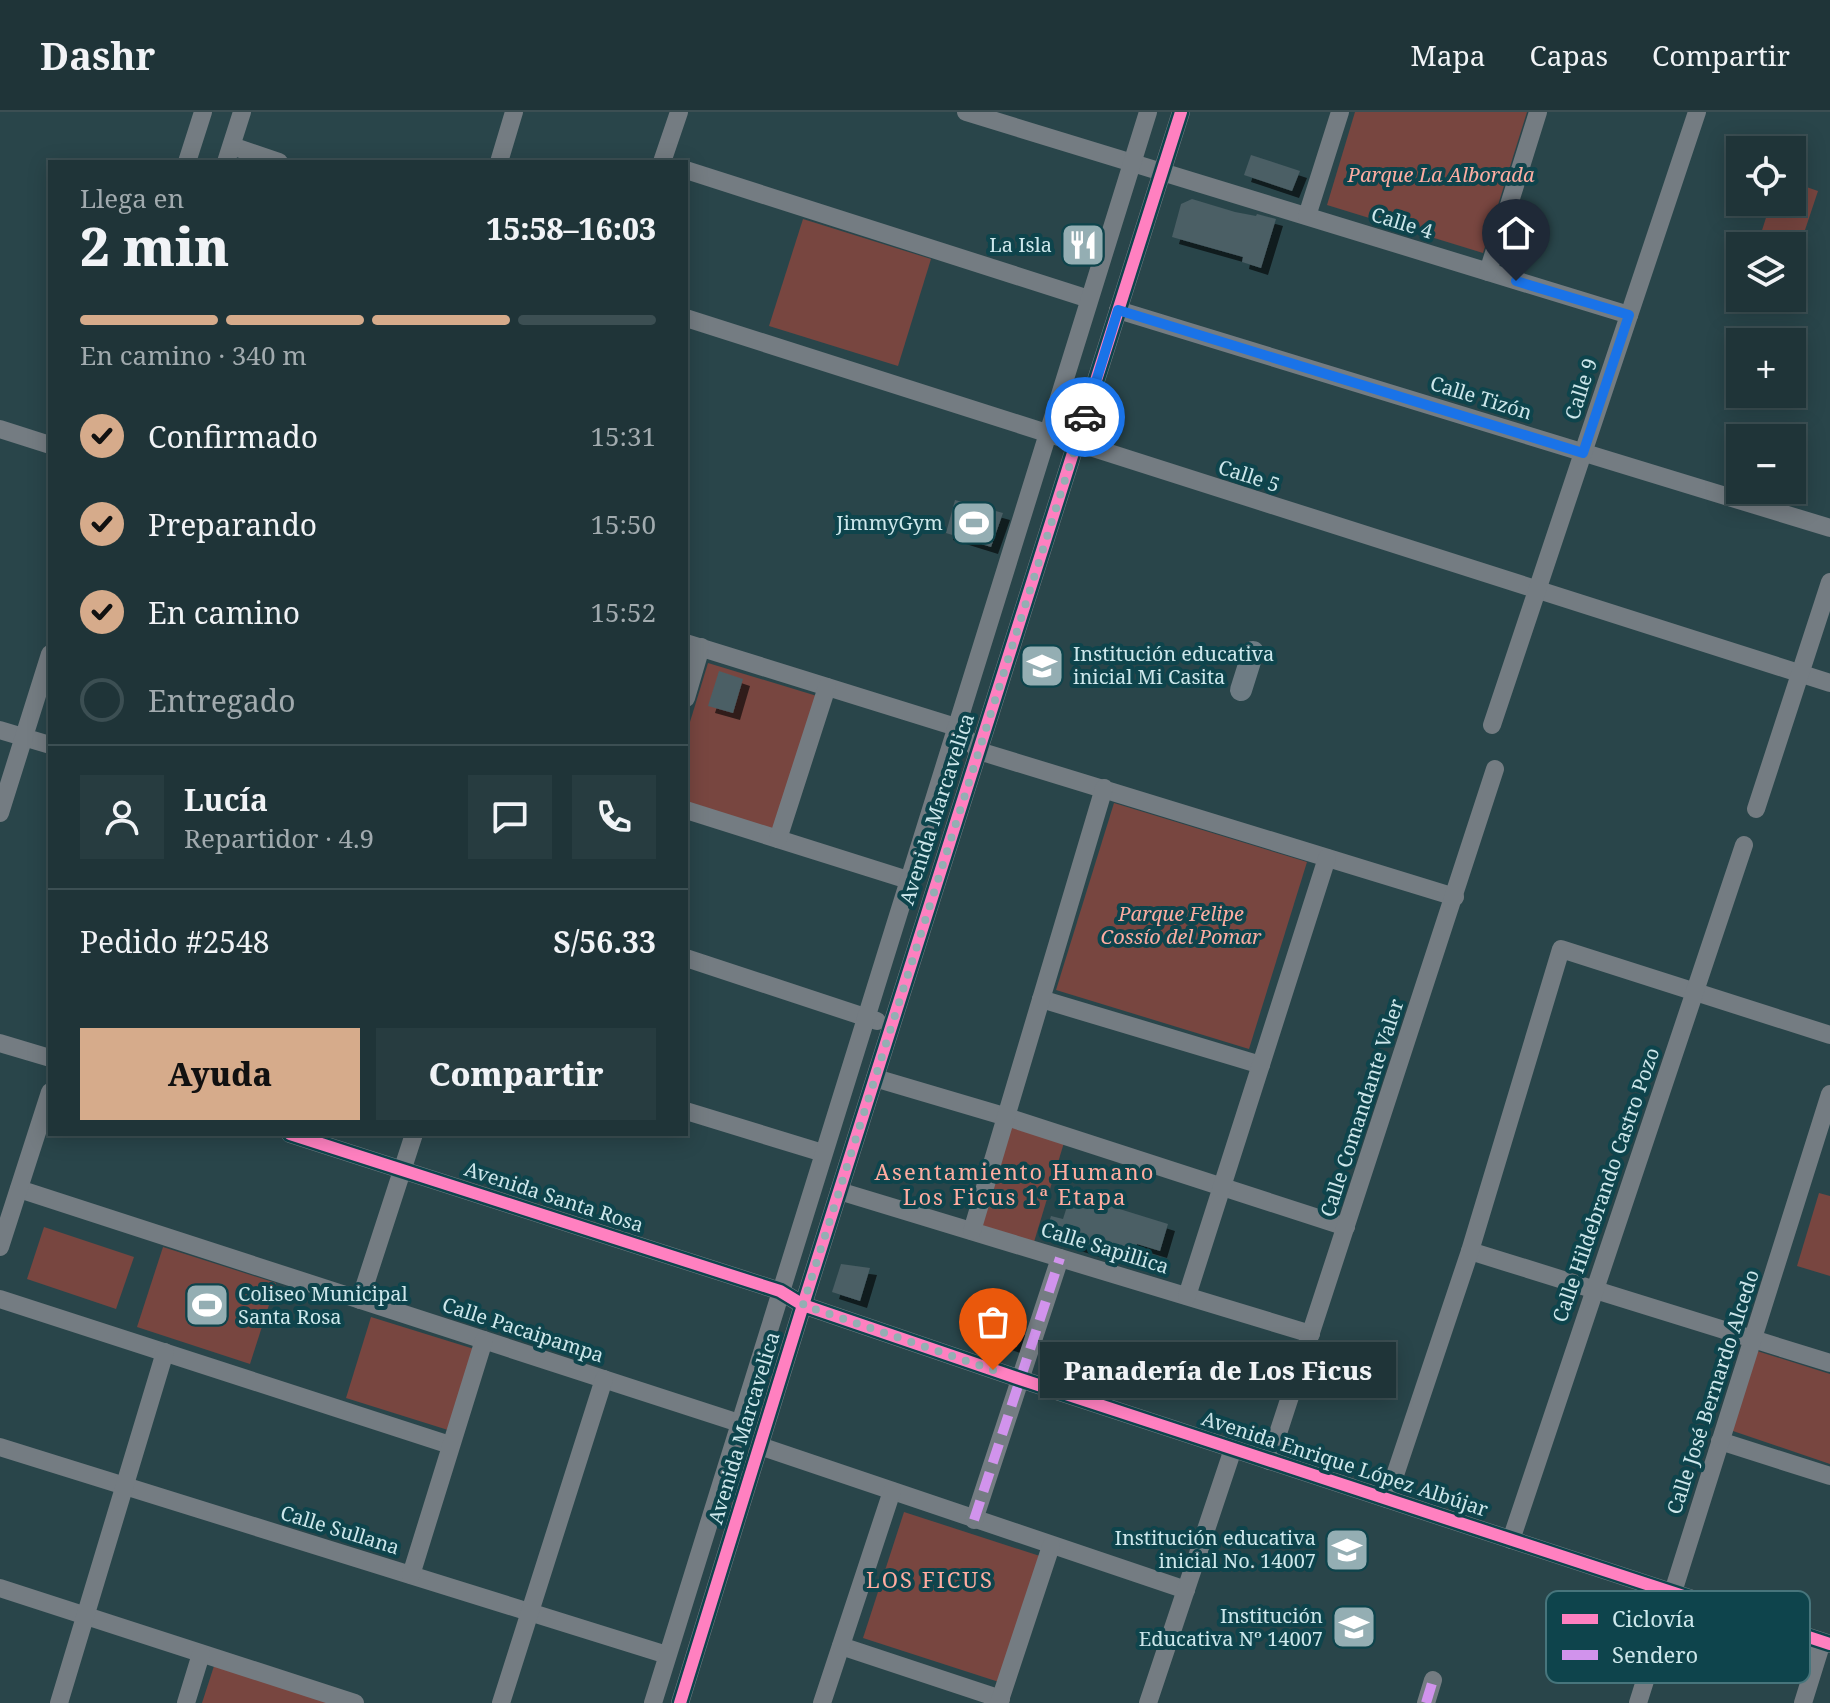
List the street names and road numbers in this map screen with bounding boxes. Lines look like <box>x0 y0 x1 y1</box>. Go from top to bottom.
street label: Calle 4 <box>1368 200 1436 245</box>
street label: Calle 9 <box>1558 355 1603 423</box>
street label: Calle Tizón <box>1427 369 1535 426</box>
street label: Calle 5 <box>1215 453 1283 498</box>
street label: Avenida Marcavelica <box>893 710 980 908</box>
street label: Calle Comandante Valer <box>1313 995 1410 1220</box>
street label: Calle Hildebrando Castro Pozo <box>1546 1044 1665 1326</box>
street label: Avenida Santa Rosa <box>461 1155 647 1238</box>
street label: Calle Sapillica <box>1038 1215 1172 1280</box>
street label: Calle José Bernardo Alcedo <box>1660 1266 1765 1518</box>
street label: Calle Pacaipampa <box>439 1291 608 1368</box>
street label: Avenida Marcavelica <box>701 1328 786 1527</box>
street label: Avenida Enrique López Albújar <box>1198 1404 1492 1523</box>
street label: Calle Sullana <box>277 1499 403 1560</box>

